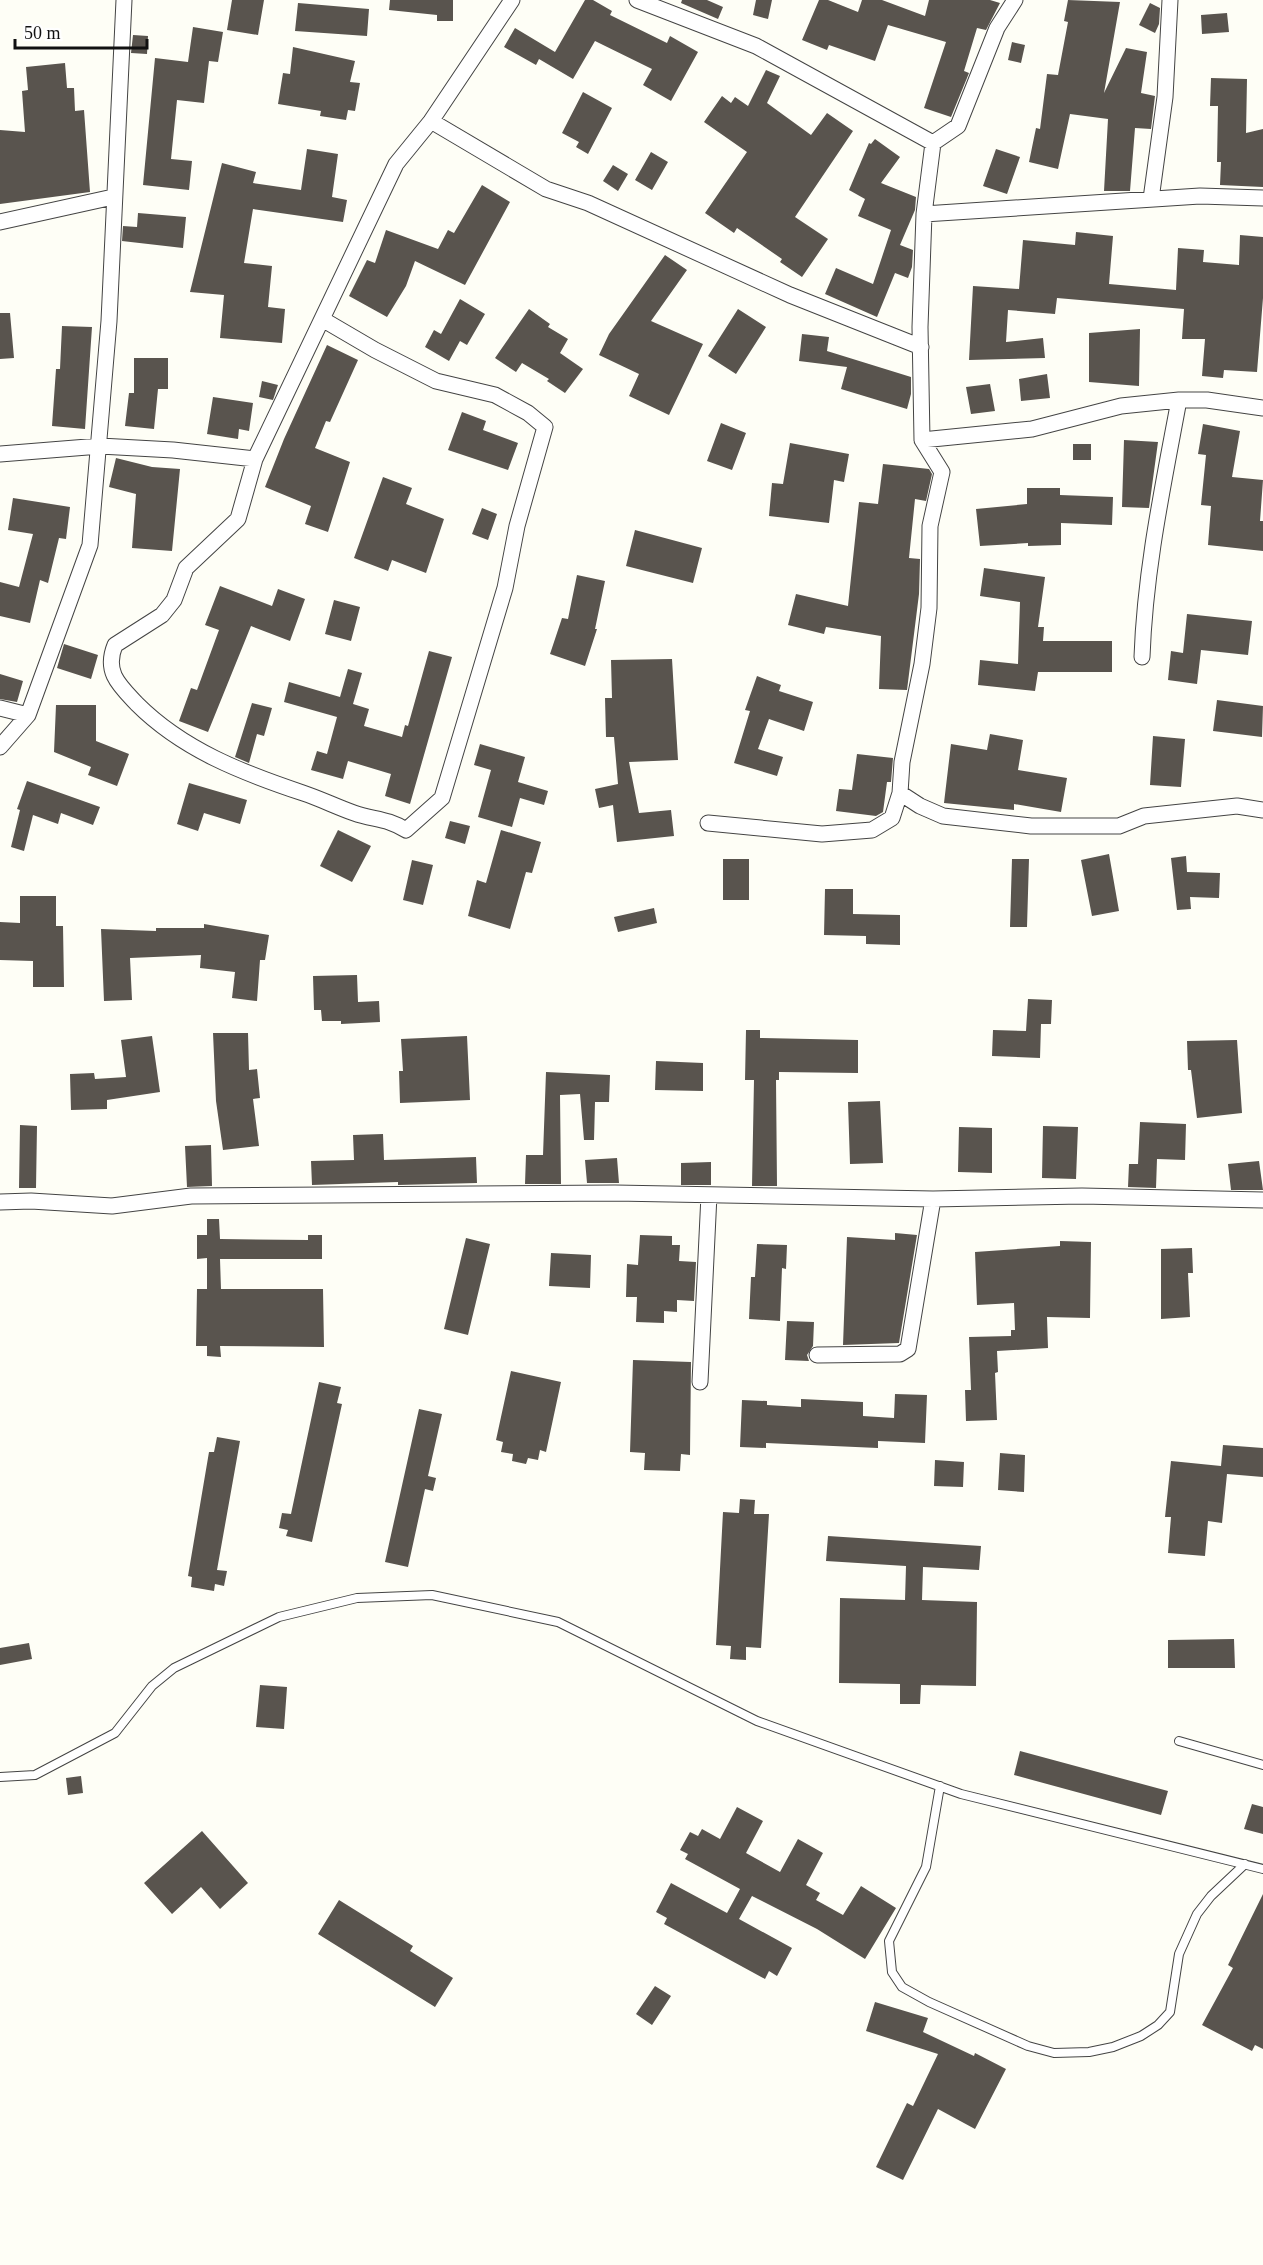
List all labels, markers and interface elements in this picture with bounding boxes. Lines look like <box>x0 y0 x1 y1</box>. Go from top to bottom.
scale bar <box>15 12 147 50</box>
text: 50 m <box>24 23 61 43</box>

